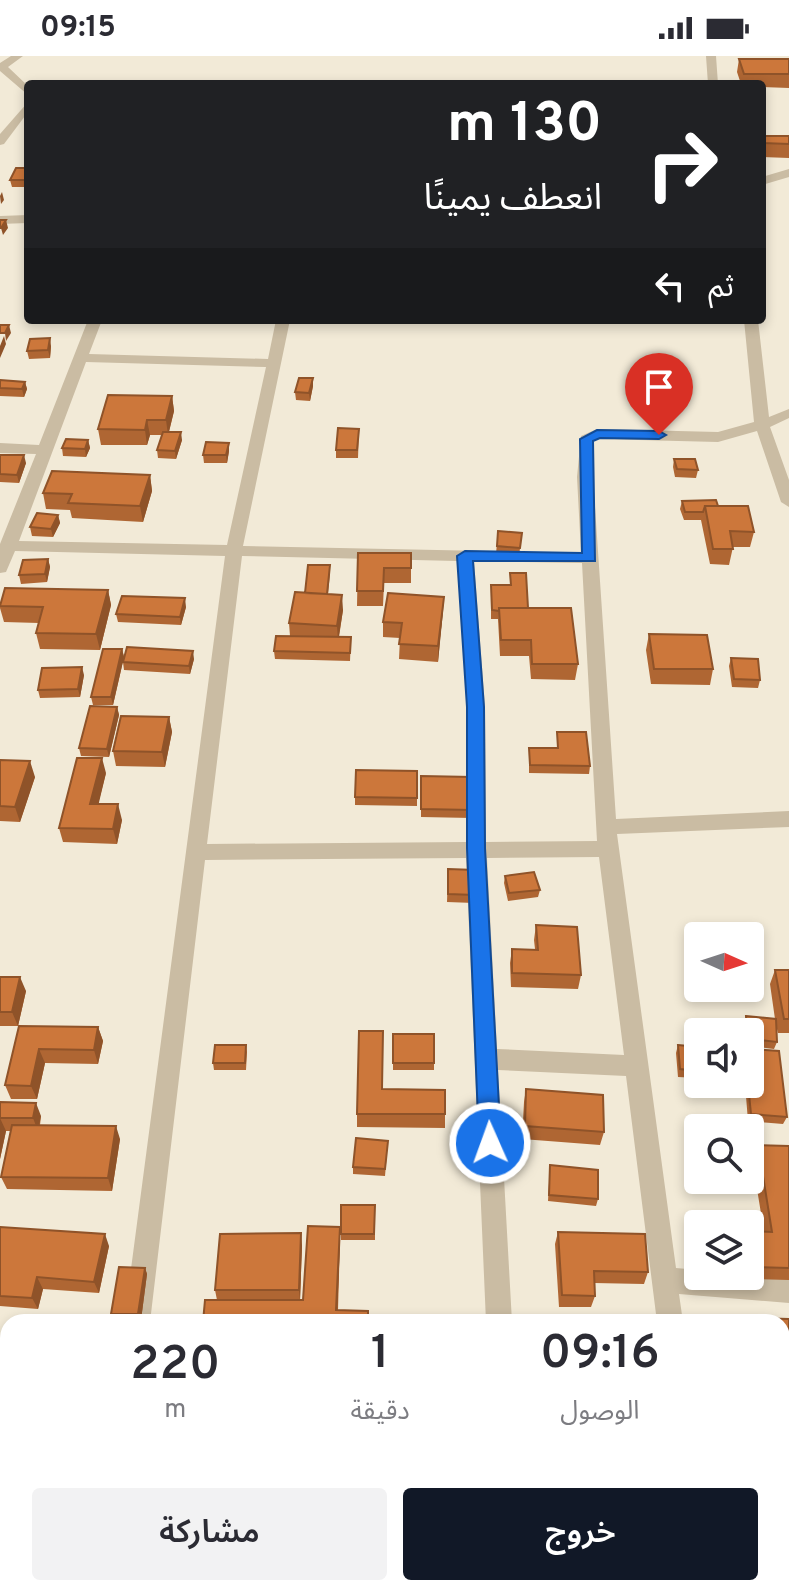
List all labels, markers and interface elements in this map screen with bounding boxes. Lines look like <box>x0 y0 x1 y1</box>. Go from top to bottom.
text: 09:15 <box>40 10 116 47</box>
text: 130 m <box>447 91 602 161</box>
icon: right <box>630 112 734 216</box>
text: انعطف يمينًا <box>424 177 602 223</box>
icon: left <box>648 264 692 308</box>
text: ثم <box>708 270 734 307</box>
pin <box>625 353 693 435</box>
icon: arrive <box>637 365 681 409</box>
north arrow <box>684 922 764 1002</box>
map controls <box>684 922 764 1290</box>
button: sound <box>684 1018 764 1098</box>
position arrow <box>448 1101 532 1185</box>
button: search <box>684 1114 764 1194</box>
button: layers <box>684 1210 764 1290</box>
text: 1 <box>371 1325 389 1385</box>
text: 09:16 <box>540 1325 660 1385</box>
text: 220 <box>130 1336 220 1396</box>
text: m <box>164 1394 186 1427</box>
text: دقيقة <box>350 1396 410 1429</box>
text: الوصول <box>560 1396 639 1429</box>
button: مشاركة <box>32 1488 387 1580</box>
button: خروج <box>403 1488 758 1580</box>

